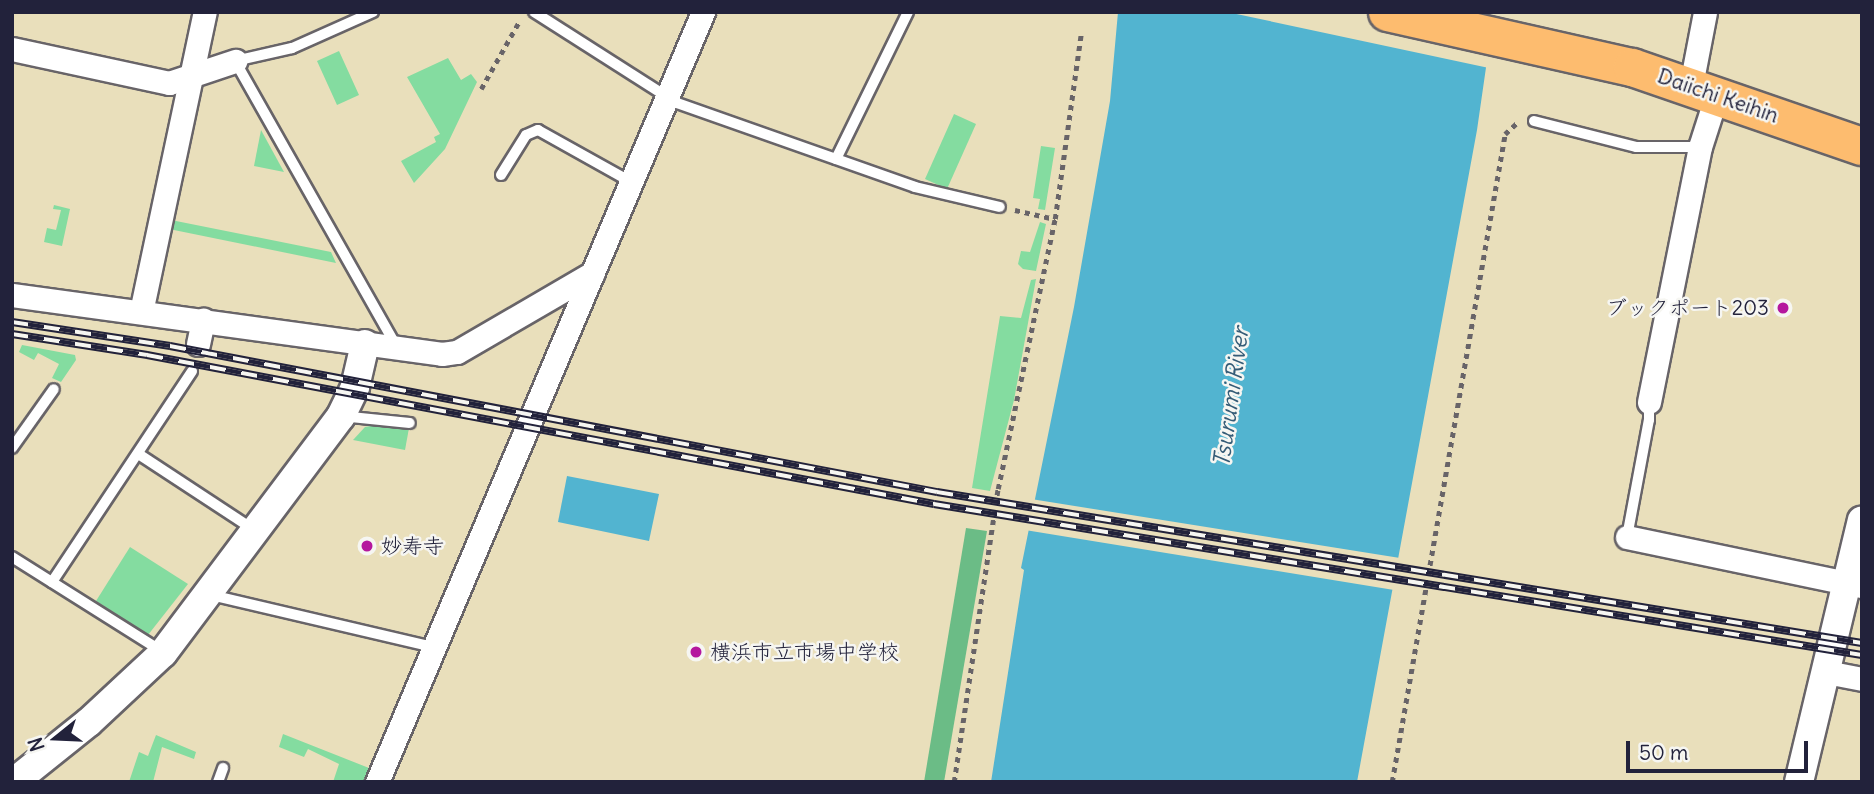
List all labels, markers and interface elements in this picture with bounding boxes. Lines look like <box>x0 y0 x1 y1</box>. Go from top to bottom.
street label: Daiichi Keihin <box>1654 64 1782 128</box>
place label: ブックポート203 <box>1606 295 1769 321</box>
marker: ブックポート203 <box>1775 300 1791 316</box>
water label: Tsurumi River <box>1208 325 1254 469</box>
place label: 妙寿寺 <box>381 533 444 559</box>
marker: 妙寿寺 <box>359 538 375 554</box>
place label: 横浜市立市場中学校 <box>710 639 899 665</box>
marker: 横浜市立市場中学校 <box>688 644 704 660</box>
north arrow <box>21 703 91 773</box>
scale bar <box>1629 728 1811 772</box>
text: N <box>23 735 49 754</box>
text: 50 m <box>1639 739 1688 766</box>

